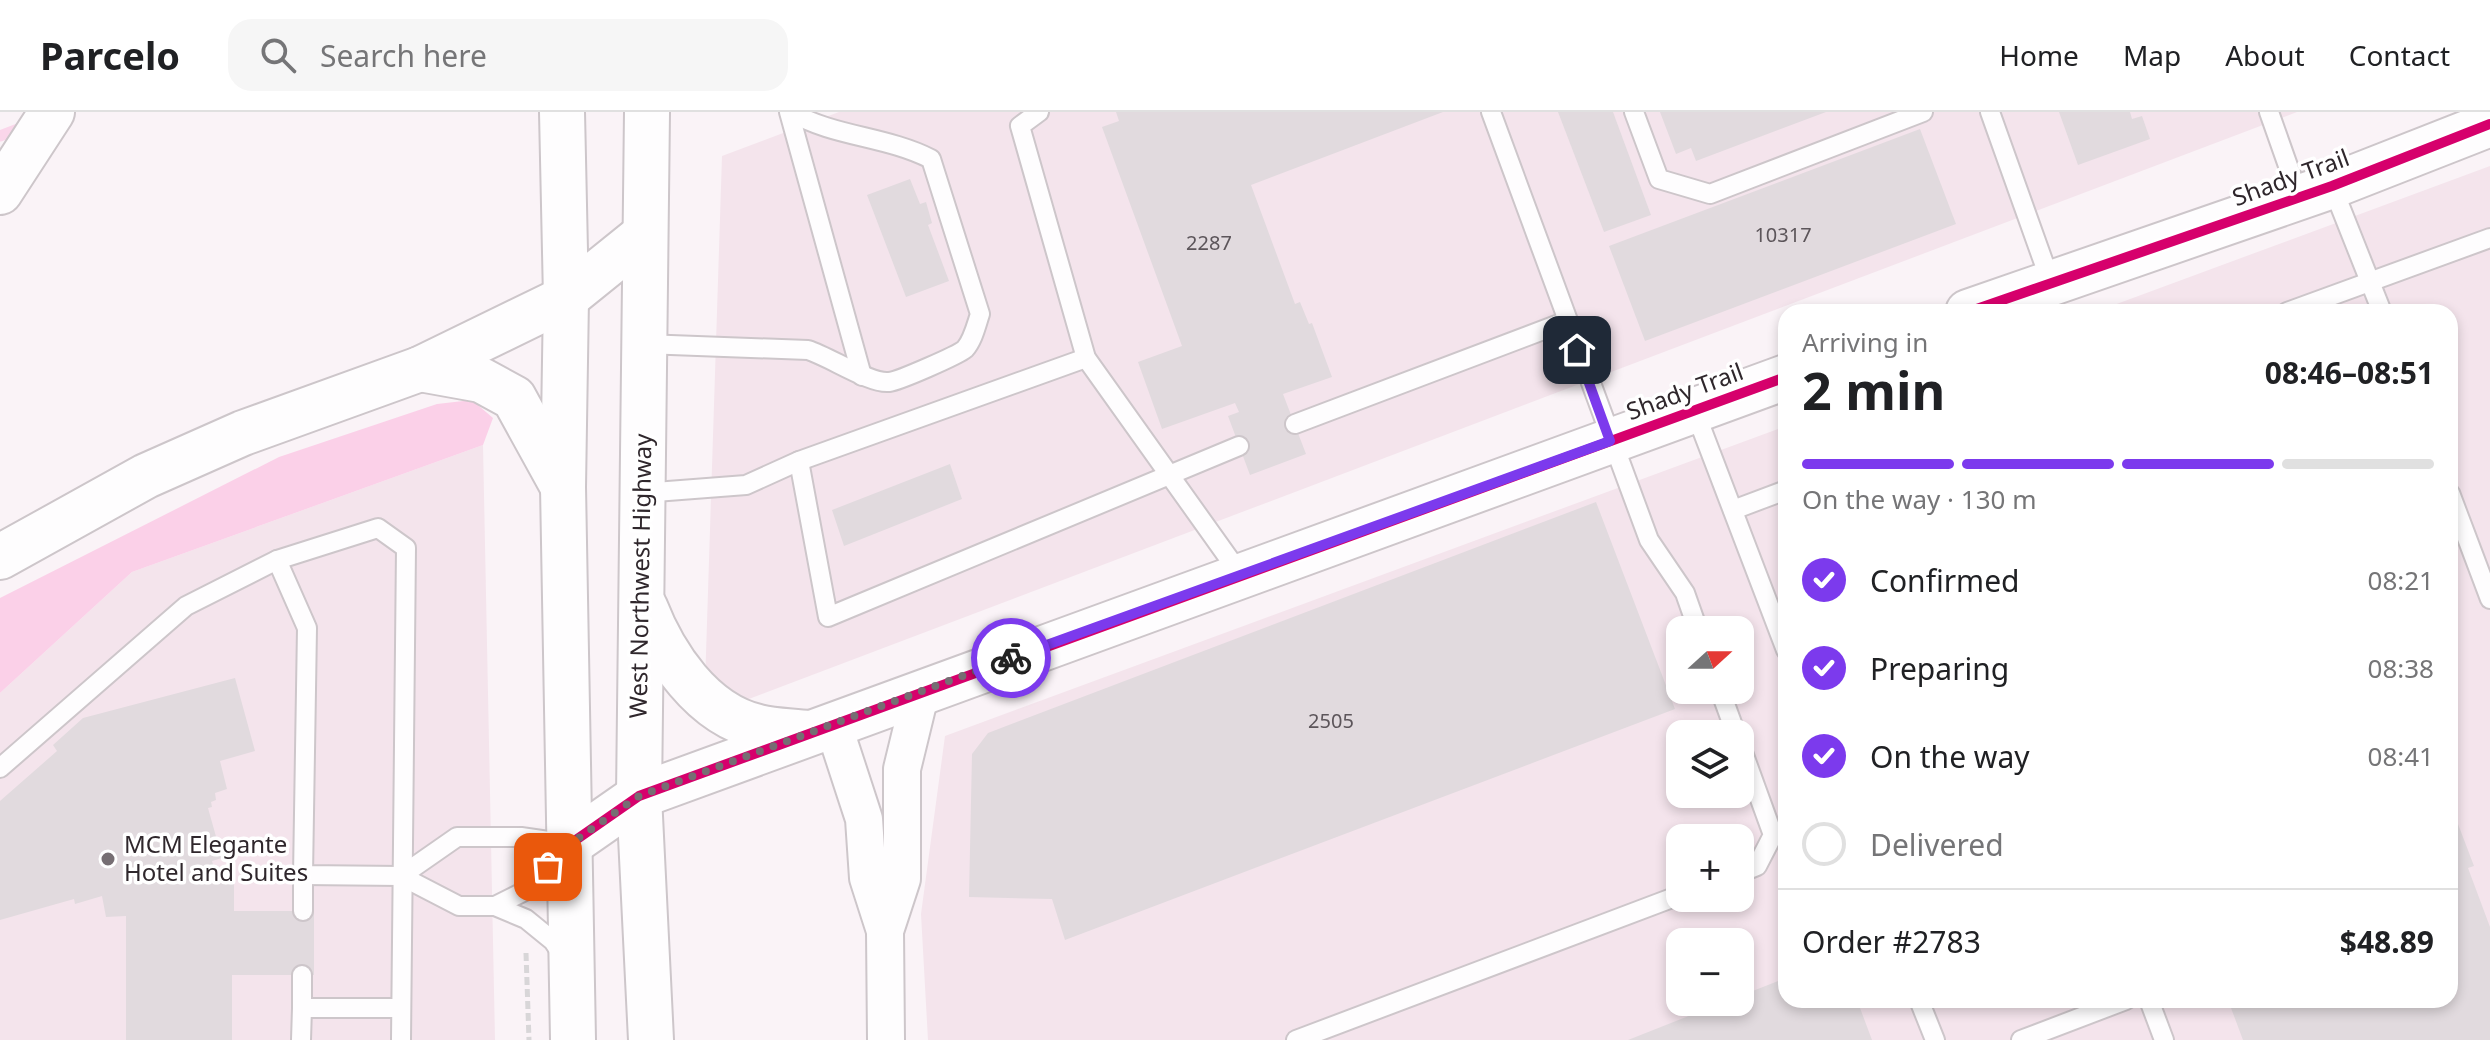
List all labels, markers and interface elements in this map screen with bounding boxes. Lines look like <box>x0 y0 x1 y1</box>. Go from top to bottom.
search box <box>228 19 788 91</box>
text: Parcelo <box>40 29 180 81</box>
icon: search <box>256 33 300 77</box>
text: Search here <box>320 35 487 76</box>
text: Home <box>1999 36 2079 74</box>
text: Map <box>2123 36 2181 74</box>
text: About <box>2225 36 2305 74</box>
text: Contact <box>2349 36 2450 74</box>
street label: Shady Trail <box>2227 140 2354 213</box>
house number: 10317 <box>1754 221 1812 248</box>
house number: 2287 <box>1186 229 1232 256</box>
pin <box>1543 316 1611 384</box>
text: Arriving in <box>1802 324 1928 360</box>
icon: home <box>1555 328 1599 372</box>
text: 08:46–08:51 <box>2265 352 2434 393</box>
street label: Shady Trail <box>1621 354 1748 427</box>
text: 2 min <box>1802 354 1945 425</box>
street label: West Northwest Highway <box>621 433 658 719</box>
text: On the way · 130 m <box>1802 481 2036 517</box>
icon: check <box>1802 558 1846 602</box>
text: Confirmed <box>1870 560 2020 601</box>
text: 08:21 <box>2368 562 2434 598</box>
north arrow <box>1666 616 1754 704</box>
map controls <box>1666 616 1754 1016</box>
courier <box>971 618 1051 698</box>
icon: bike <box>989 636 1033 680</box>
icon: check <box>1802 646 1846 690</box>
text: Preparing <box>1870 648 2009 689</box>
text: 08:38 <box>2368 650 2434 686</box>
house number: 2505 <box>1308 707 1354 734</box>
button: layers <box>1666 720 1754 808</box>
icon: check <box>1802 734 1846 778</box>
text: On the way <box>1870 736 2030 777</box>
text: 08:41 <box>2368 738 2434 774</box>
button: + <box>1666 824 1754 912</box>
text: Delivered <box>1870 824 2004 865</box>
place label: MCM Elegante Hotel and Suites <box>124 827 308 888</box>
pin <box>514 833 582 901</box>
icon: bag <box>526 845 570 889</box>
marker: MCM Elegante Hotel and Suites <box>99 850 117 868</box>
text: Order #2783 <box>1802 921 1981 962</box>
text: $48.89 <box>2340 921 2434 962</box>
button: − <box>1666 928 1754 1016</box>

